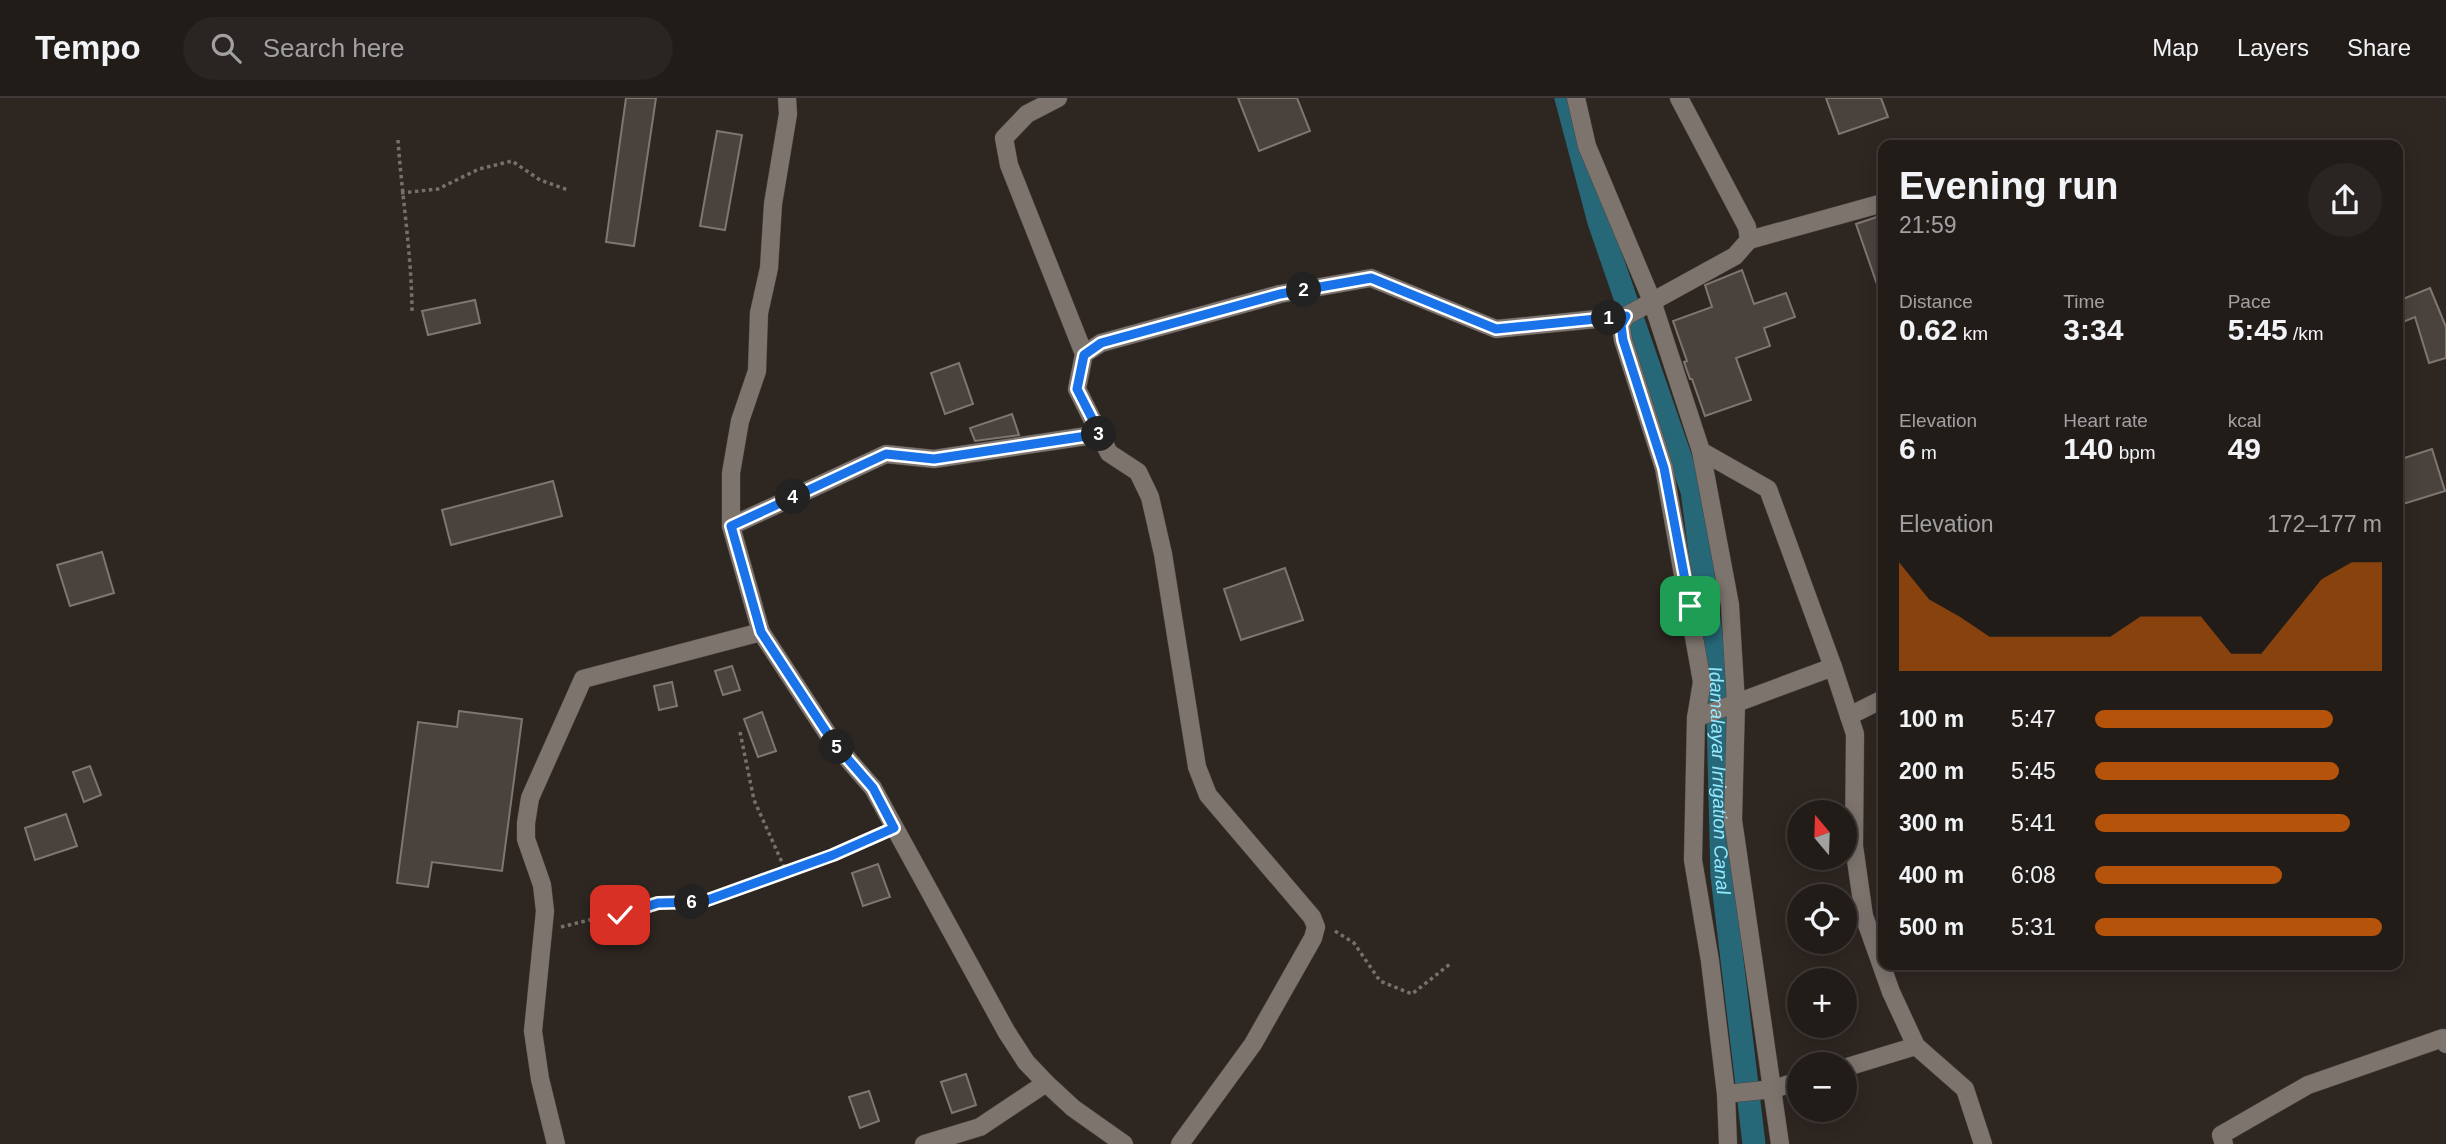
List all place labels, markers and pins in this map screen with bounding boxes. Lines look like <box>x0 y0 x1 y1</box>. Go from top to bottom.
pin: 2 <box>1286 272 1322 308</box>
pin: 1 <box>1592 300 1626 336</box>
pin: 3 <box>1082 416 1116 452</box>
pin: 4 <box>776 480 810 514</box>
pin <box>1660 576 1720 636</box>
pin: 5 <box>820 730 854 764</box>
pin: 6 <box>674 884 710 920</box>
pin <box>590 885 650 945</box>

